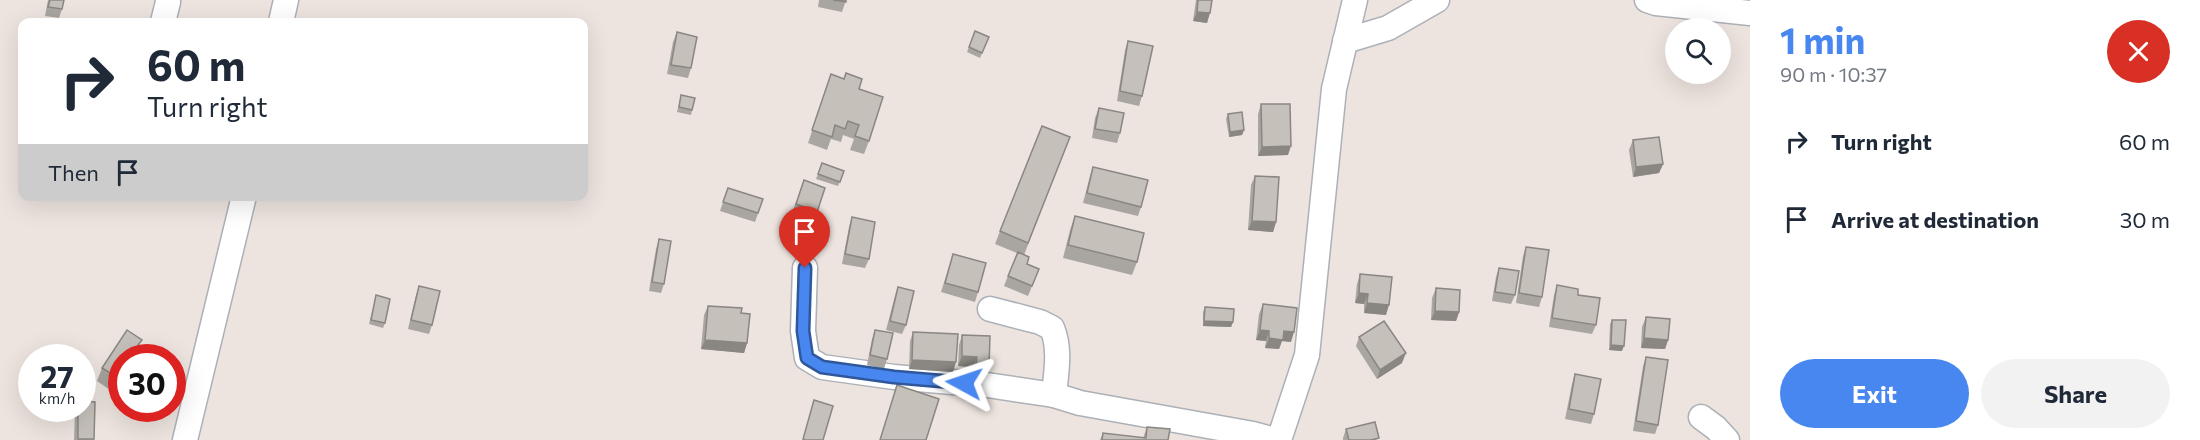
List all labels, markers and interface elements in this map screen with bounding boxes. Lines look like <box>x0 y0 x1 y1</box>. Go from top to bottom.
text: 1 min <box>1780 17 1865 61</box>
map controls <box>1665 18 1731 84</box>
button: search <box>1665 18 1731 84</box>
button: close <box>2107 20 2170 83</box>
text: 60 m <box>147 38 246 90</box>
icon: right <box>48 42 126 120</box>
text: 90 m · 10:37 <box>1780 62 1887 86</box>
text: Turn right <box>147 90 267 123</box>
icon: right <box>1780 125 1813 158</box>
text: Turn right <box>1831 128 1932 155</box>
text: 60 m <box>2119 128 2170 155</box>
icon: arrive <box>111 156 144 189</box>
text: Then <box>48 159 99 186</box>
icon: arrive <box>1780 203 1813 236</box>
pin <box>779 206 830 268</box>
text: Arrive at destination <box>1831 206 2039 233</box>
text: 30 m <box>2120 206 2170 233</box>
icon: arrive <box>788 215 821 248</box>
speed limit sign: 30 <box>108 344 186 422</box>
position arrow <box>932 351 996 415</box>
text: 27 <box>40 357 74 394</box>
button: Exit <box>1780 359 1969 428</box>
button: Share <box>1981 359 2170 428</box>
text: km/h <box>39 389 75 407</box>

